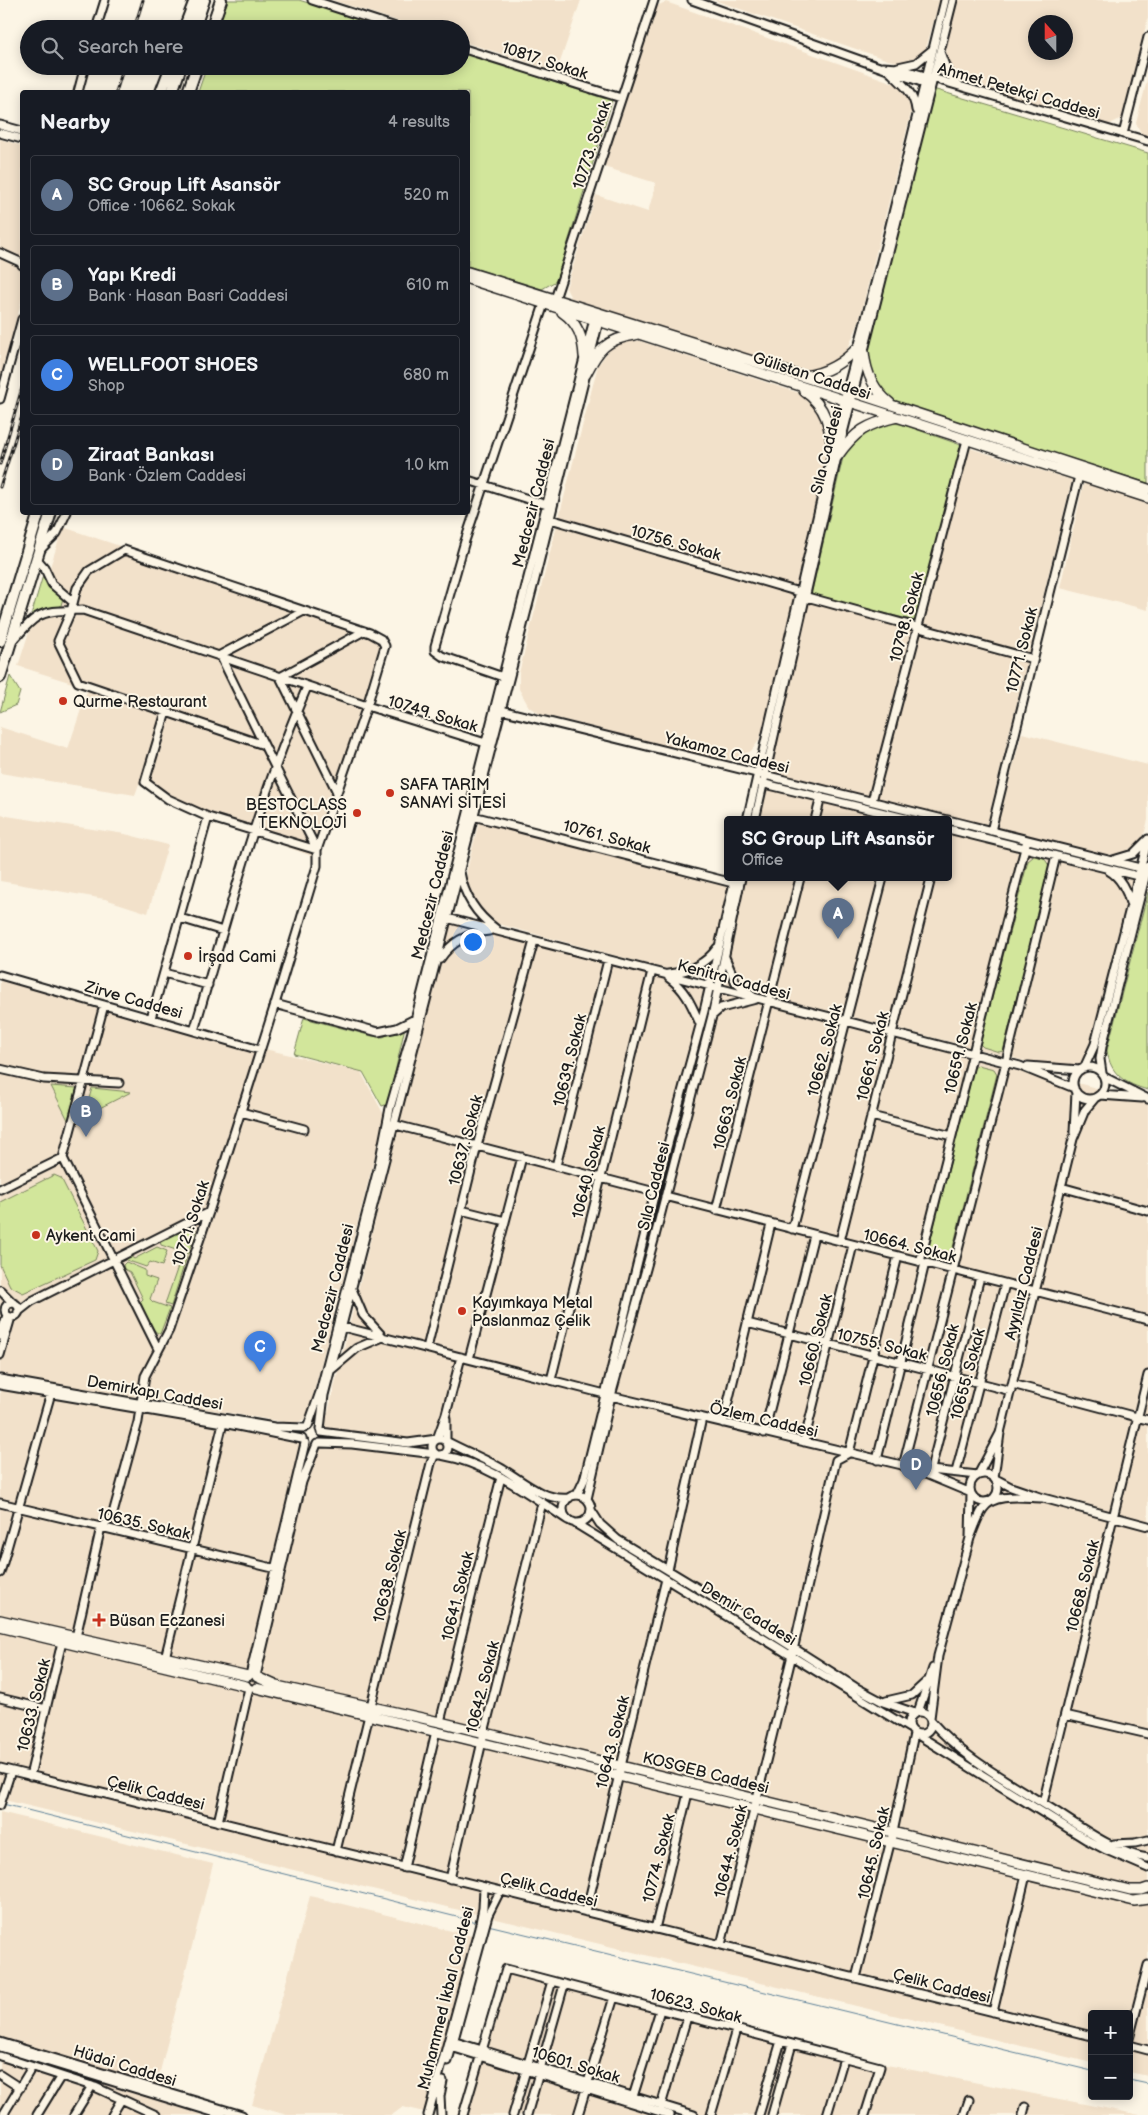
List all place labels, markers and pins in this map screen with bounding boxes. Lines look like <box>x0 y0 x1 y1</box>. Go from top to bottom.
place label: Qurme Restaurant <box>73 693 207 712</box>
marker: Qurme Restaurant <box>57 695 69 707</box>
place label: SAFA TARIM SANAYİ SİTESİ <box>400 776 506 813</box>
marker: SAFA TARIM SANAYİ SİTESİ <box>384 787 396 799</box>
place label: BESTOCLASS TEKNOLOJİ <box>246 796 347 833</box>
marker: BESTOCLASS TEKNOLOJİ <box>351 807 363 819</box>
pin: A <box>822 898 854 939</box>
place label: İrşad Cami <box>198 946 276 967</box>
marker: İrşad Cami <box>182 950 194 962</box>
pin: B <box>70 1096 102 1137</box>
place label: Aykent Cami <box>46 1227 136 1246</box>
marker: Aykent Cami <box>30 1229 42 1241</box>
place label: Kayımkaya Metal Paslanmaz Çelik <box>472 1294 593 1331</box>
marker: Kayımkaya Metal Paslanmaz Çelik <box>456 1305 468 1317</box>
pin: C <box>244 1331 276 1372</box>
pin: D <box>900 1449 932 1490</box>
place label: Büsan Eczanesi <box>109 1612 225 1631</box>
marker: Büsan Eczanesi <box>93 1614 105 1626</box>

